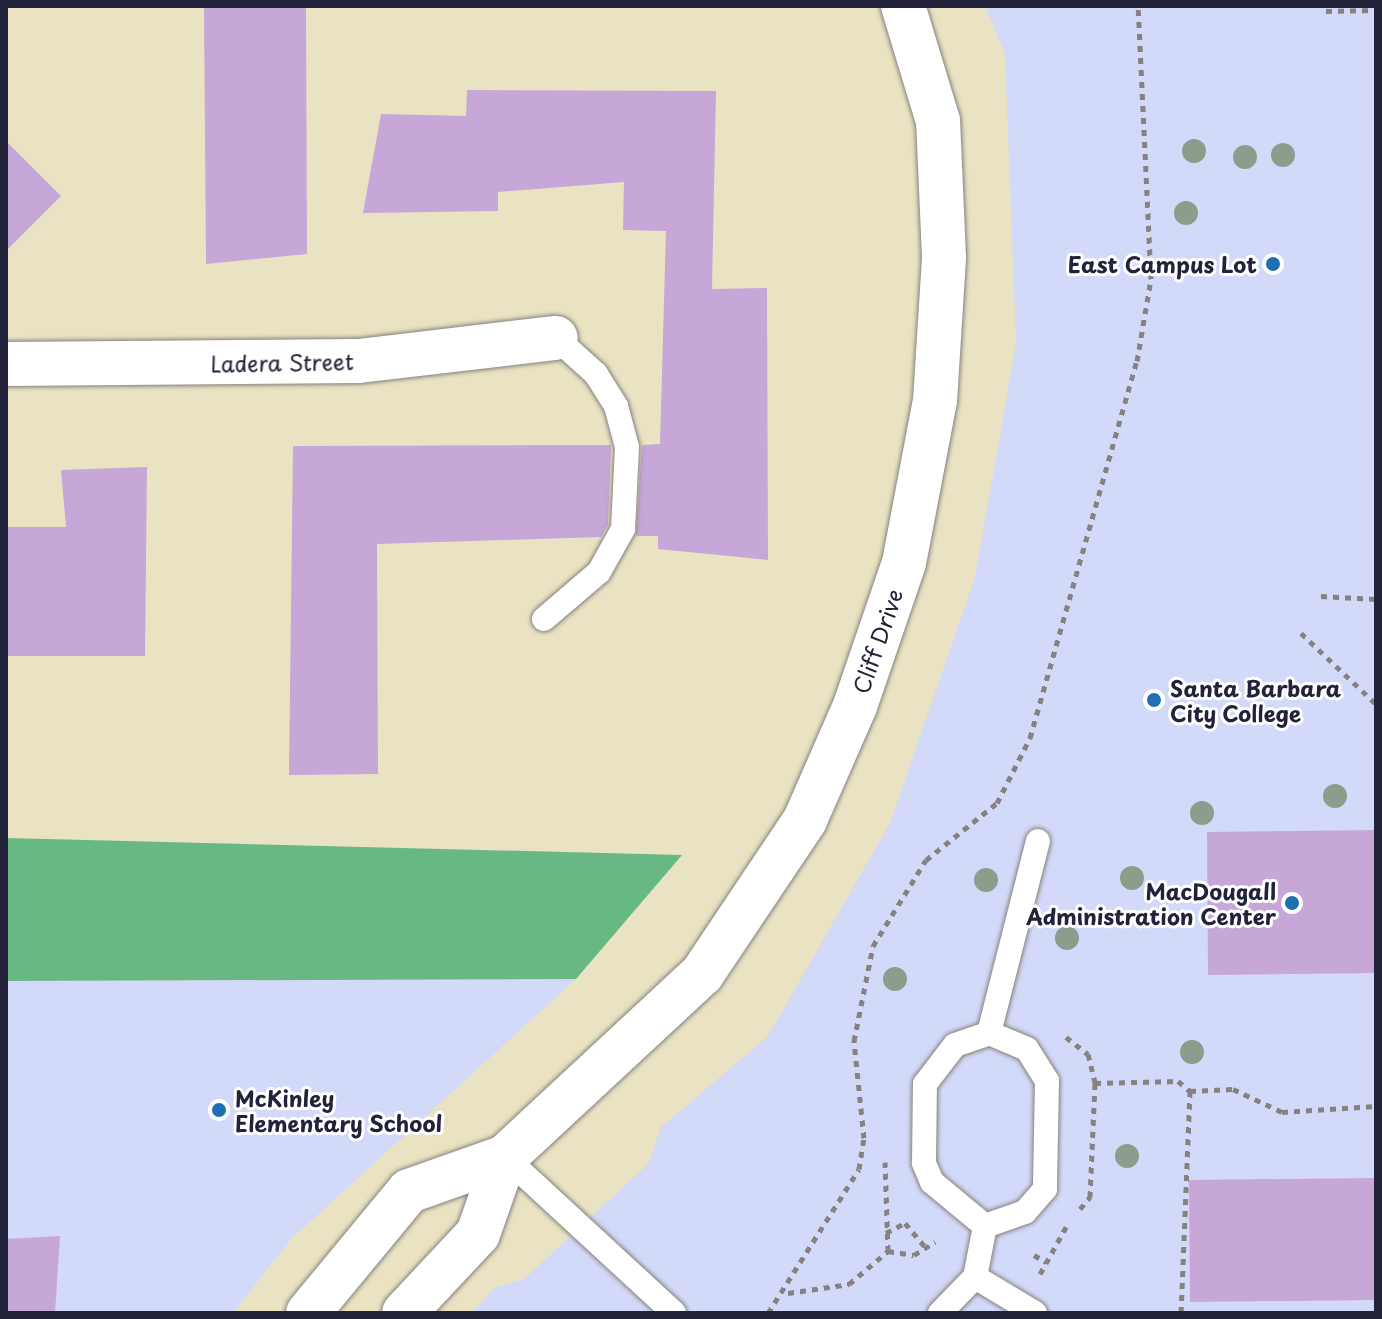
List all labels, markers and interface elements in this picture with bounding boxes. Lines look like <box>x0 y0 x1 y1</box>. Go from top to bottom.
place label: East Campus Lot <box>1067 251 1257 277</box>
marker: East Campus Lot <box>1264 255 1282 273</box>
street label: Ladera Street <box>209 348 355 376</box>
street label: Cliff Drive <box>847 585 907 697</box>
place label: Santa Barbara City College <box>1170 674 1341 726</box>
marker: Santa Barbara City College <box>1145 691 1163 709</box>
place label: MacDougall Administration Center <box>1026 877 1276 928</box>
marker: MacDougall Administration Center <box>1283 894 1301 912</box>
place label: McKinley Elementary School <box>235 1084 442 1136</box>
marker: McKinley Elementary School <box>210 1101 228 1119</box>

